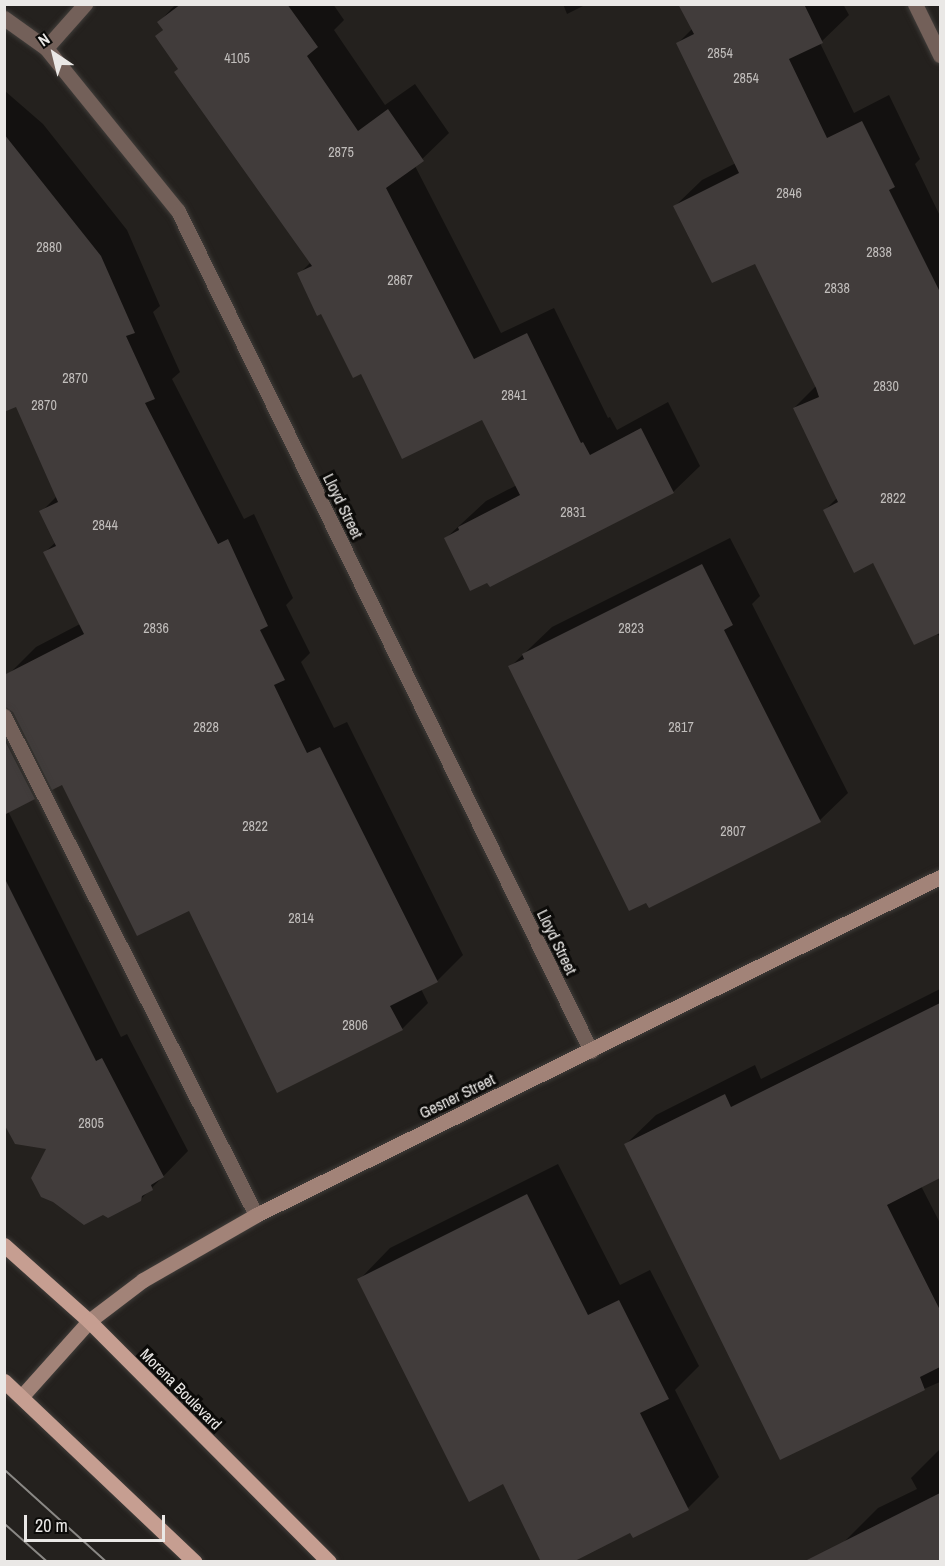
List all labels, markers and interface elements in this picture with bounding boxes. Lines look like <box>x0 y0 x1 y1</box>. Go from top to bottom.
north arrow <box>24 24 84 84</box>
text: N <box>33 28 54 51</box>
house number: 2854 <box>707 45 733 61</box>
house number: 4105 <box>224 50 250 66</box>
house number: 2854 <box>733 70 759 86</box>
house number: 2875 <box>328 144 354 160</box>
house number: 2846 <box>776 185 802 201</box>
house number: 2880 <box>36 239 62 255</box>
house number: 2838 <box>866 244 892 260</box>
house number: 2867 <box>387 272 413 288</box>
house number: 2838 <box>824 280 850 296</box>
house number: 2870 <box>62 370 88 386</box>
house number: 2830 <box>873 378 899 394</box>
house number: 2841 <box>501 387 527 403</box>
house number: 2870 <box>31 397 57 413</box>
street label: Lloyd Street <box>319 470 367 542</box>
house number: 2822 <box>880 490 906 506</box>
house number: 2831 <box>560 504 586 520</box>
house number: 2844 <box>92 517 118 533</box>
house number: 2836 <box>143 620 169 636</box>
house number: 2823 <box>618 620 644 636</box>
house number: 2828 <box>193 719 219 735</box>
house number: 2817 <box>668 719 694 735</box>
house number: 2822 <box>242 818 268 834</box>
house number: 2807 <box>720 823 746 839</box>
street label: Lloyd Street <box>533 906 581 978</box>
house number: 2814 <box>288 910 314 926</box>
house number: 2806 <box>342 1017 368 1033</box>
street label: Gesner Street <box>416 1069 498 1123</box>
house number: 2805 <box>78 1115 104 1131</box>
street label: Morena Boulevard <box>136 1344 226 1434</box>
scale bar <box>27 1503 168 1541</box>
text: 20 m <box>35 1513 68 1538</box>

